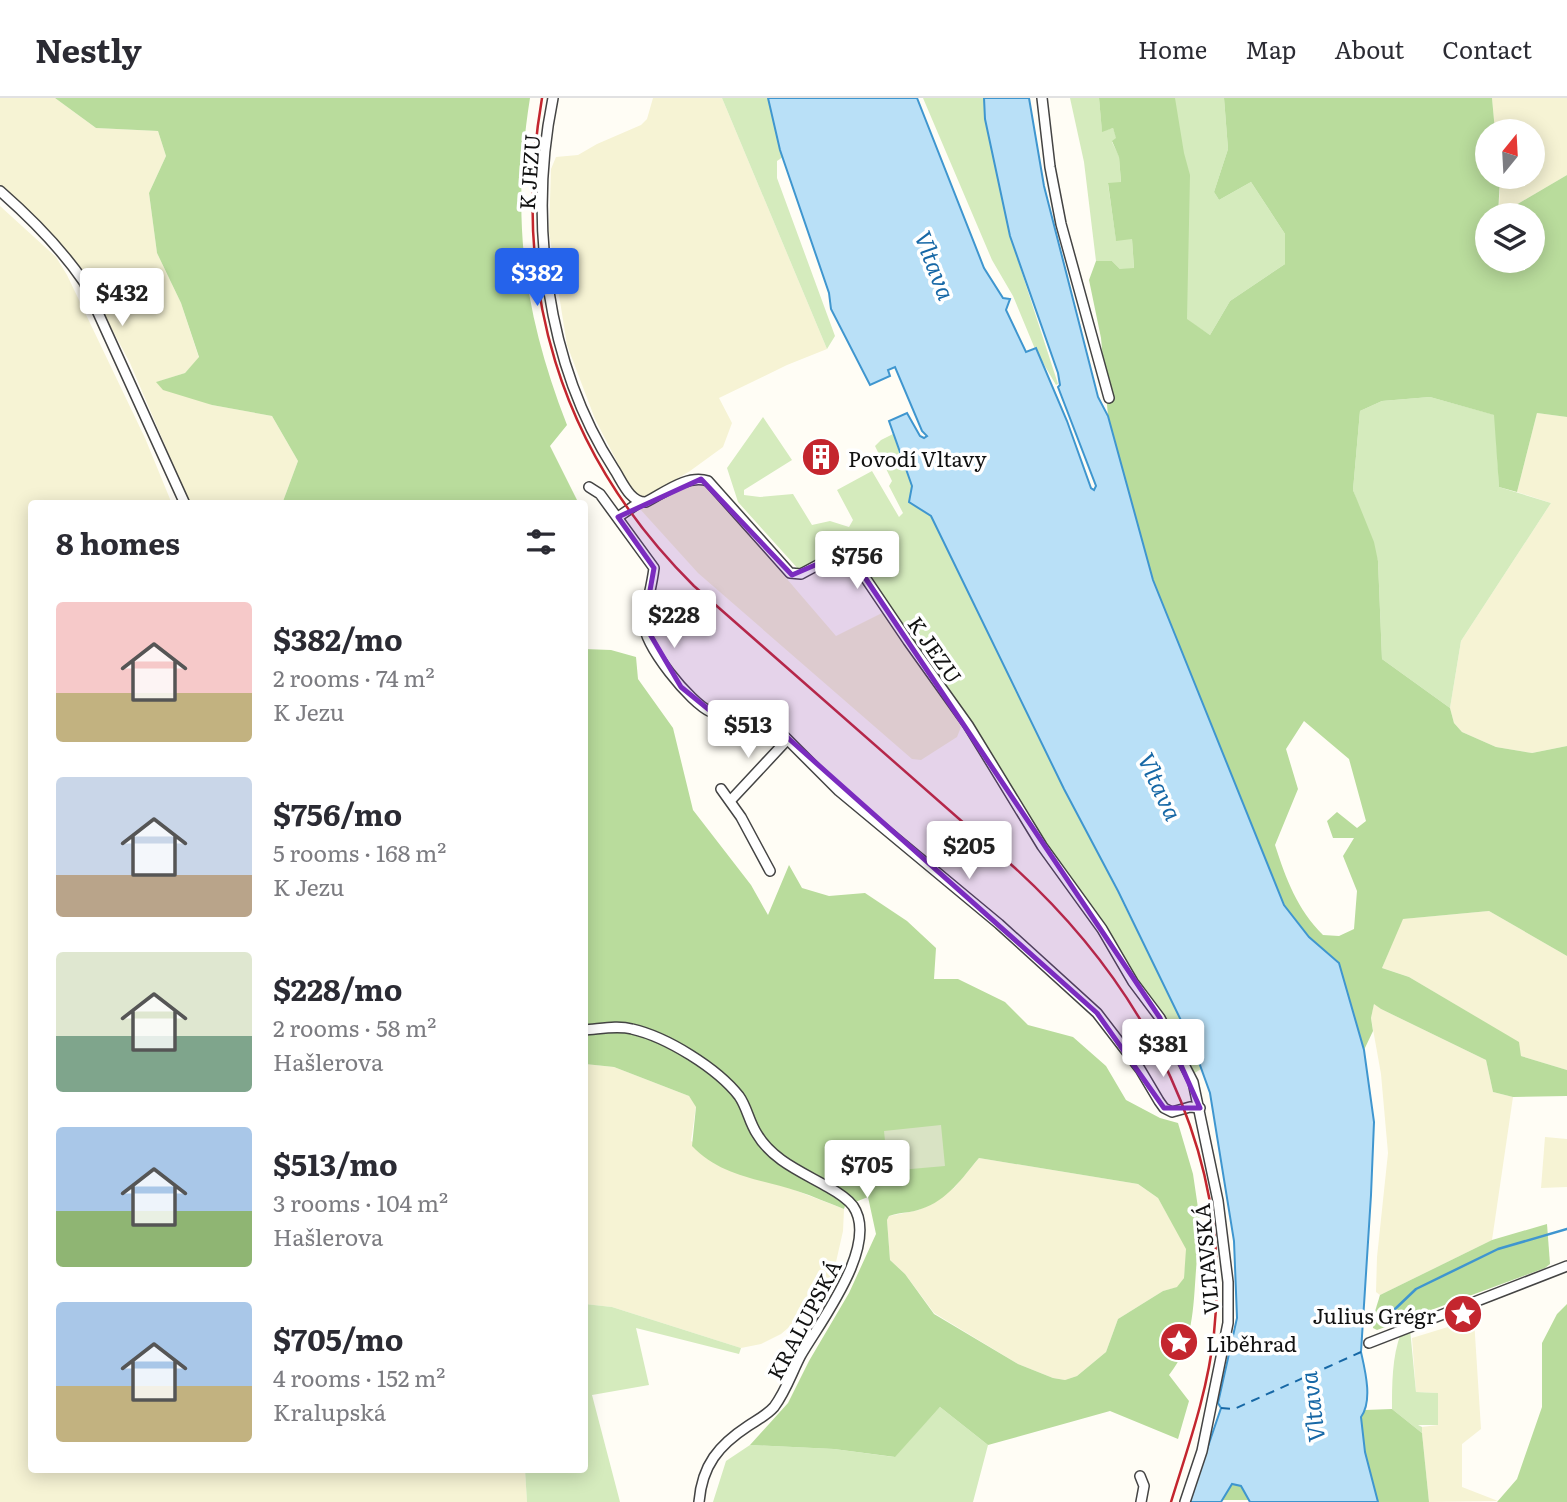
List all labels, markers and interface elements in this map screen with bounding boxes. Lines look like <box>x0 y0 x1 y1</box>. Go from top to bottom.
text: Nestly <box>35 24 142 73</box>
text: Home <box>1138 31 1207 66</box>
text: Map <box>1245 31 1296 66</box>
text: About <box>1334 31 1404 66</box>
text: Contact <box>1442 31 1532 66</box>
north arrow <box>1475 119 1545 189</box>
map controls <box>1475 119 1545 273</box>
street label: K JEZU <box>510 133 546 211</box>
button: layers <box>1475 203 1545 273</box>
water label: Vltava <box>907 226 965 304</box>
pin: $382 <box>496 248 578 308</box>
text: $382 <box>511 254 563 288</box>
pin: $432 <box>81 268 163 328</box>
text: $432 <box>96 274 148 308</box>
building icon: Povodí Vltavy <box>800 436 842 478</box>
place label: Povodí Vltavy <box>848 442 987 473</box>
text: 8 homes <box>56 520 180 564</box>
icon: filters <box>522 523 560 561</box>
pin: $756 <box>816 532 898 591</box>
text: $756 <box>831 537 883 571</box>
pin: $228 <box>633 590 715 650</box>
text: $228 <box>648 596 700 630</box>
street label: K JEZU <box>902 609 970 689</box>
text: $382/mo <box>273 616 403 660</box>
icon: home <box>112 630 196 714</box>
text: 2 rooms · 74 m² <box>273 660 435 694</box>
text: K Jezu <box>273 694 344 728</box>
pin: $513 <box>707 700 789 760</box>
text: $513 <box>724 706 772 740</box>
water label: Vltava <box>1131 747 1191 825</box>
text: $756/mo <box>273 791 402 835</box>
icon: home <box>112 805 196 889</box>
pin: $205 <box>928 822 1010 881</box>
text: $205 <box>943 827 995 861</box>
text: 5 rooms · 168 m² <box>273 835 446 869</box>
text: K Jezu <box>273 869 344 903</box>
text: $228/mo <box>273 966 402 1010</box>
icon: home <box>112 980 196 1064</box>
text: 2 rooms · 58 m² <box>273 1010 436 1044</box>
pin: $381 <box>1122 1020 1204 1079</box>
text: $381 <box>1138 1025 1188 1059</box>
text: Hašlerova <box>273 1044 384 1078</box>
pin: $705 <box>826 1140 908 1200</box>
text: $513/mo <box>273 1141 398 1185</box>
text: $705 <box>841 1146 893 1180</box>
icon: home <box>112 1155 196 1239</box>
text: 3 rooms · 104 m² <box>273 1185 448 1219</box>
street label: VLTAVSKÁ <box>1185 1201 1225 1316</box>
text: Hašlerova <box>273 1219 384 1253</box>
street label: KRALUPSKÁ <box>758 1253 848 1385</box>
place icon: Julius Grégr <box>1442 1293 1484 1335</box>
place label: Julius Grégr <box>1313 1299 1436 1330</box>
text: $705/mo <box>273 1316 403 1360</box>
place icon: Liběhrad <box>1158 1321 1200 1363</box>
place label: Liběhrad <box>1206 1327 1297 1358</box>
icon: home <box>112 1330 196 1414</box>
text: 4 rooms · 152 m² <box>273 1360 446 1394</box>
water label: Vltava <box>1290 1370 1332 1444</box>
text: Kralupská <box>273 1394 386 1428</box>

